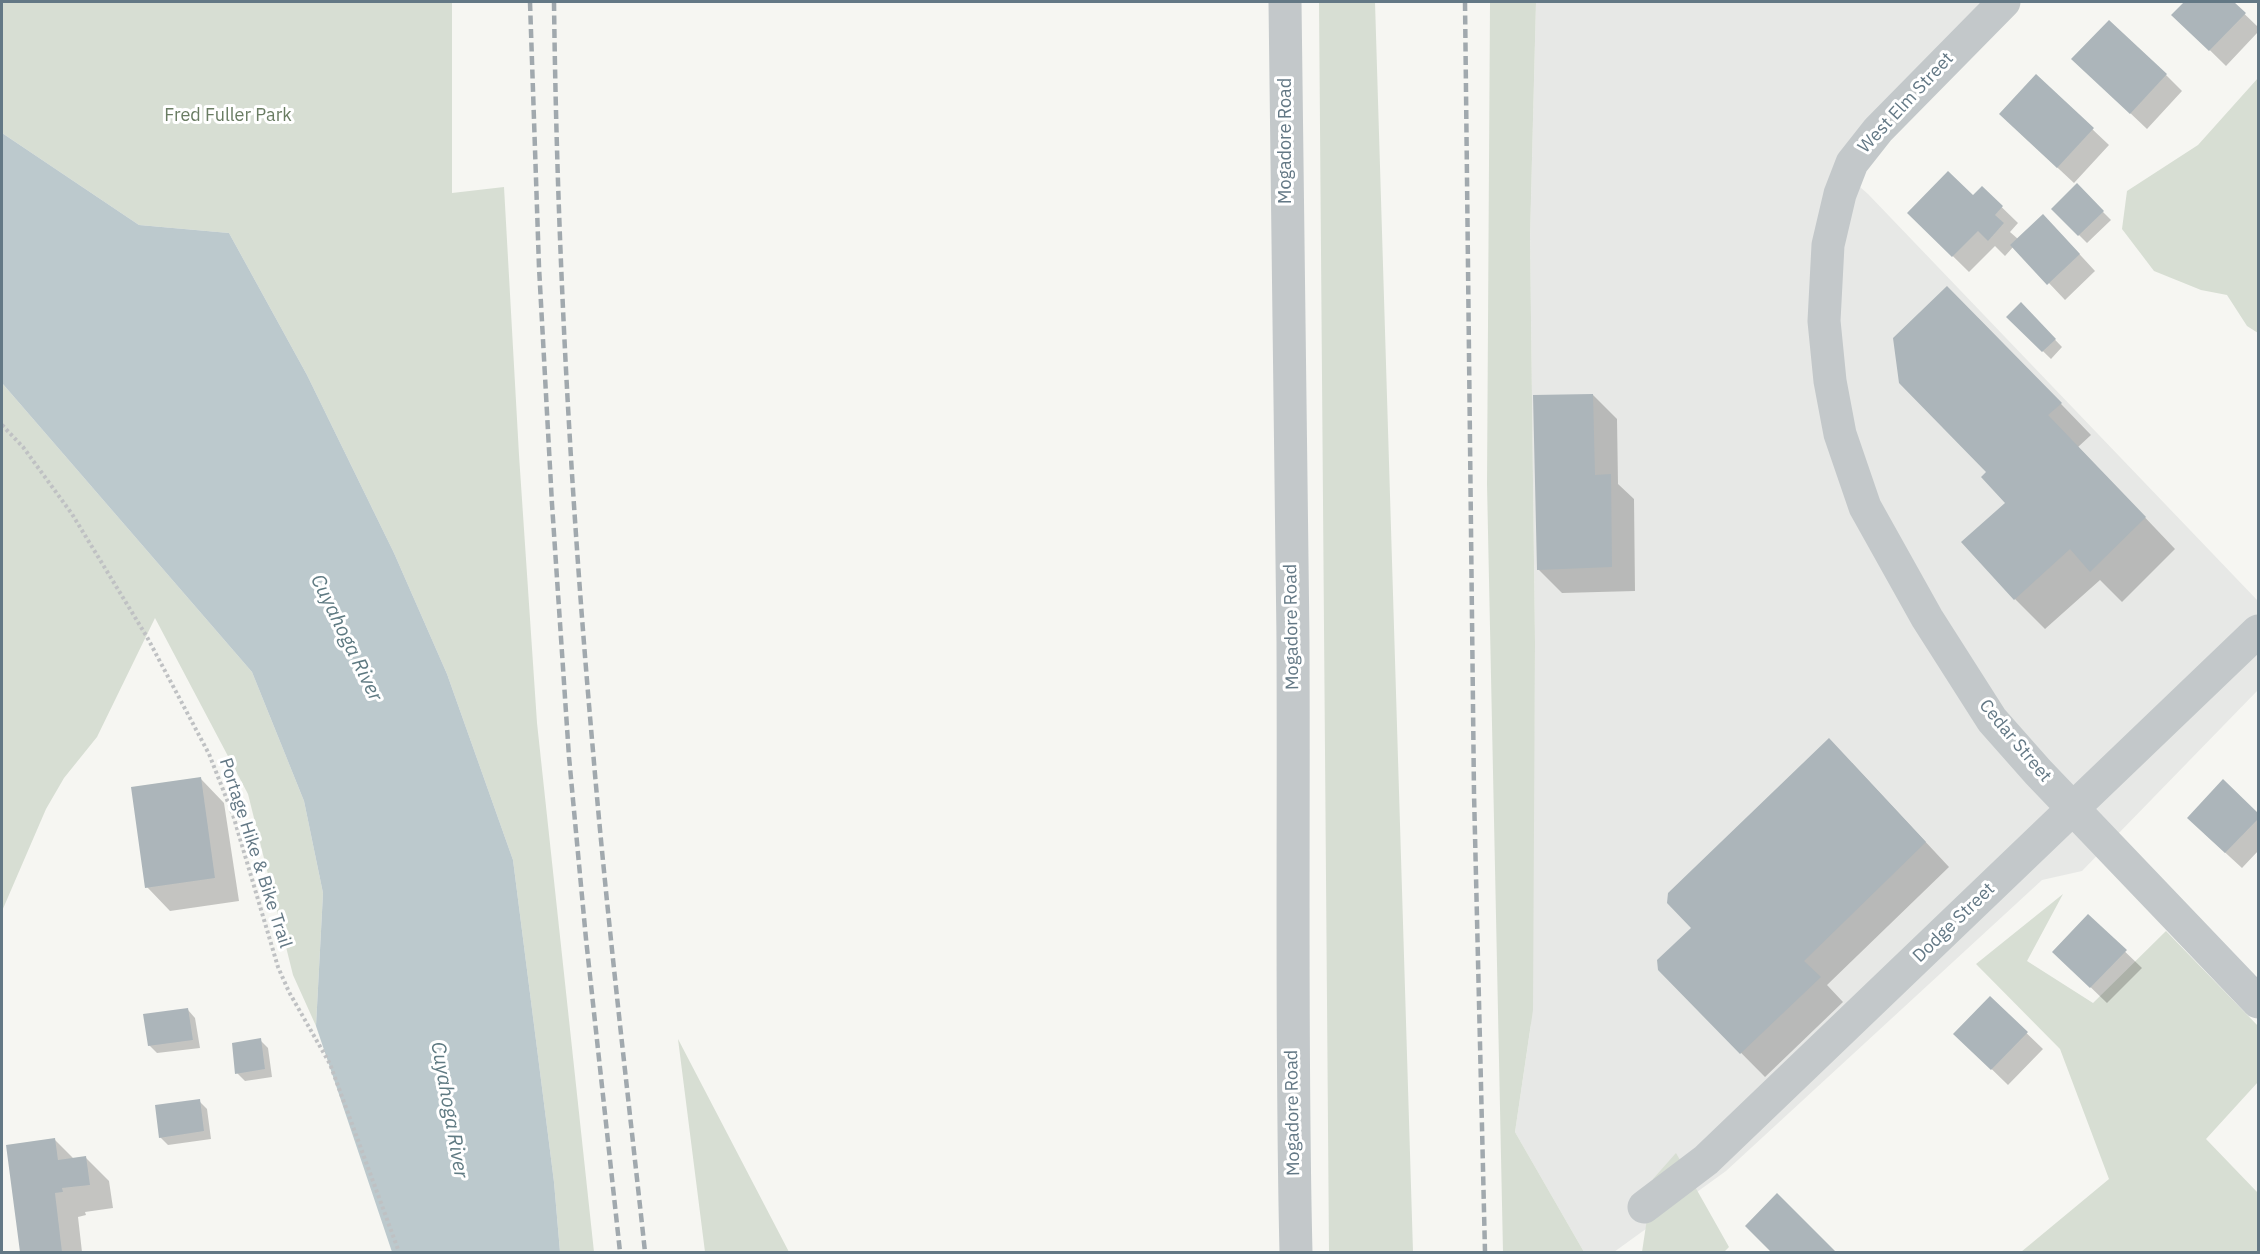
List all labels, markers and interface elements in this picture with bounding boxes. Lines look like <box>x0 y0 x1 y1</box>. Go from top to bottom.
street label: West Elm Street <box>1854 48 1958 158</box>
street label: Mogadore Road <box>1275 78 1297 204</box>
park label: Fred Fuller Park <box>164 105 292 127</box>
street label: Mogadore Road <box>1280 564 1304 690</box>
water label: Cuyahoga River <box>305 571 387 705</box>
street label: Cedar Street <box>1974 695 2056 787</box>
street label: Portage Hike & Bike Trail <box>214 755 296 951</box>
street label: Dodge Street <box>1909 879 1999 967</box>
water label: Cuyahoga River <box>425 1040 473 1180</box>
street label: Mogadore Road <box>1281 1050 1305 1176</box>

